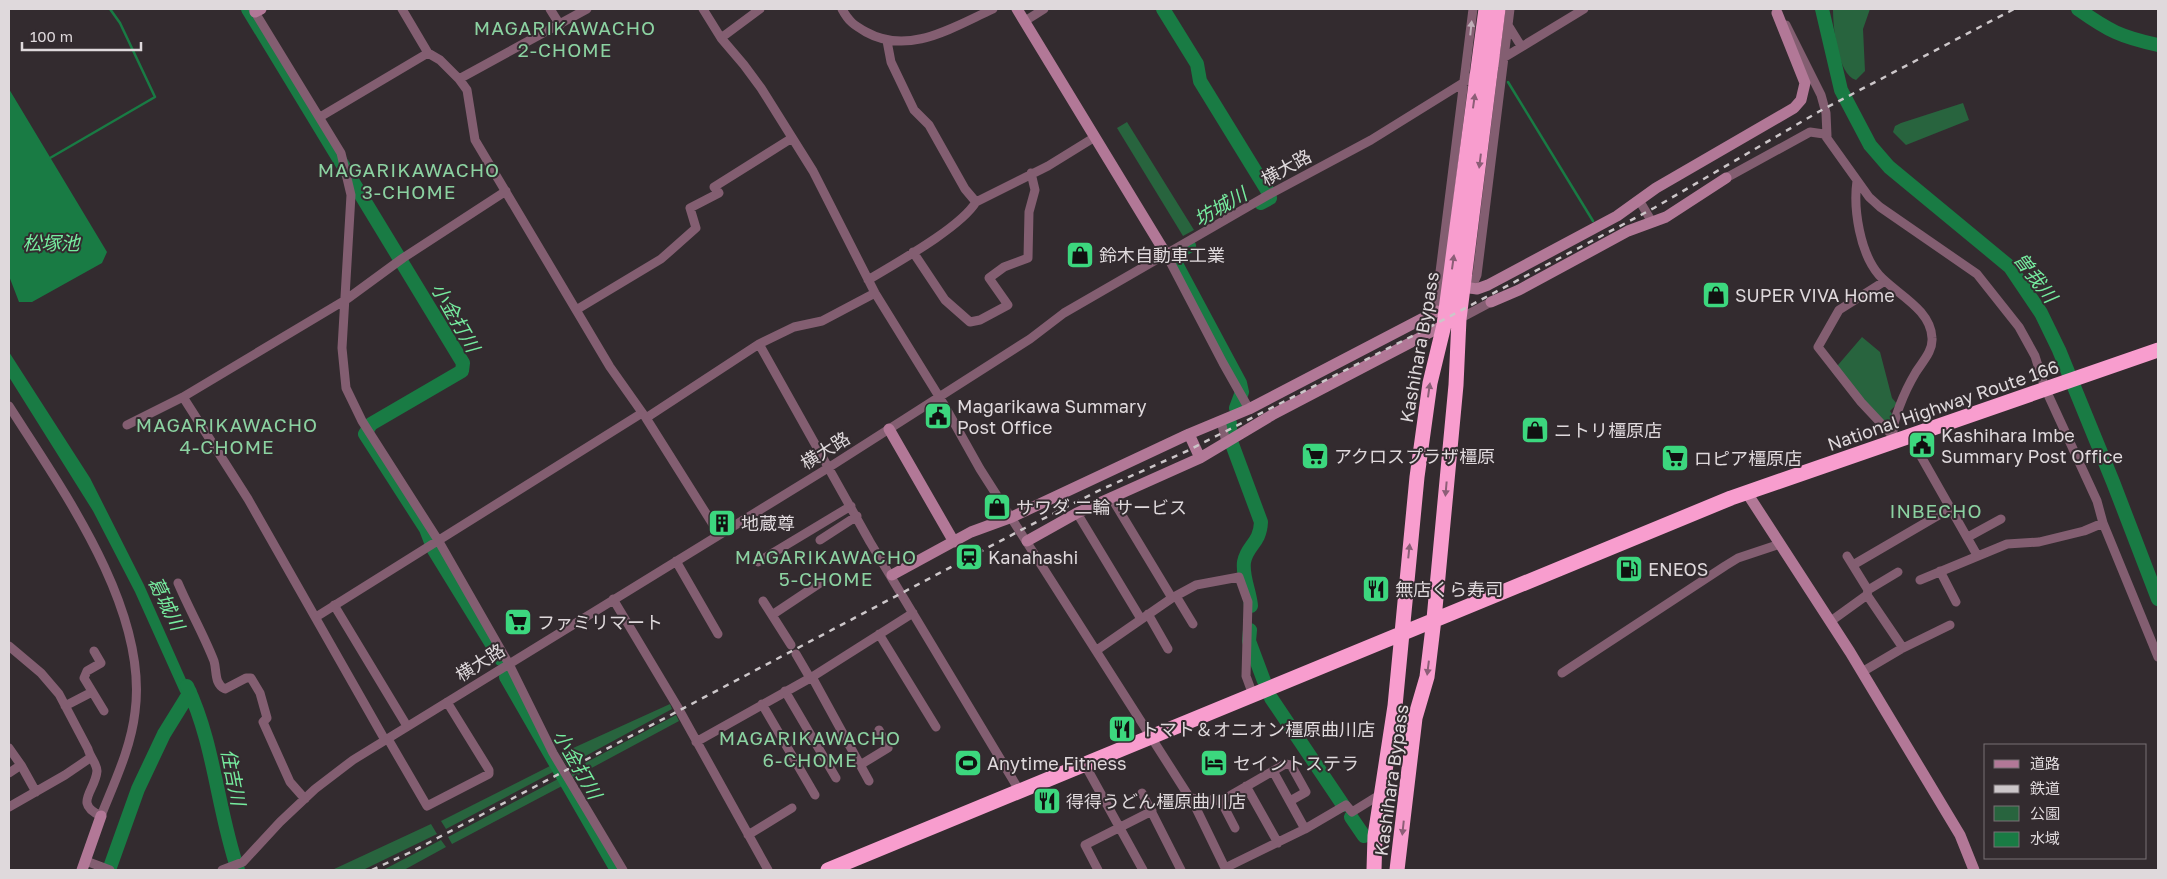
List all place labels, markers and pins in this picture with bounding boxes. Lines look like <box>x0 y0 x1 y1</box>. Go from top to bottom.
shop icon: 鈴木自動車工業 <box>1065 240 1095 270</box>
place label: 鈴木自動車工業 <box>1099 244 1225 266</box>
shop icon: SUPER VIVA Home <box>1701 280 1731 310</box>
place label: SUPER VIVA Home <box>1735 284 1895 306</box>
place label: Magarikawa Summary Post Office <box>957 395 1147 438</box>
public building icon: Magarikawa Summary Post Office <box>923 401 953 431</box>
shop icon: ニトリ橿原店 <box>1520 415 1550 445</box>
place label: ニトリ橿原店 <box>1554 419 1662 441</box>
place label: Kashihara Imbe Summary Post Office <box>1941 424 2123 467</box>
public building icon: Kashihara Imbe Summary Post Office <box>1907 430 1937 460</box>
supermarket icon: アクロスプラザ橿原 <box>1300 441 1330 471</box>
supermarket icon: ロピア橿原店 <box>1660 443 1690 473</box>
place label: アクロスプラザ橿原 <box>1334 445 1495 467</box>
place label: ロピア橿原店 <box>1694 447 1802 469</box>
shop icon: サワダ 二輪 サービス <box>982 492 1012 522</box>
place label: サワダ 二輪 サービス <box>1016 496 1187 518</box>
building icon: 地蔵尊 <box>707 508 737 538</box>
place label: 地蔵尊 <box>741 512 795 534</box>
station icon: Kanahashi <box>954 542 984 572</box>
place label: Kanahashi <box>988 546 1078 568</box>
fuel station icon: ENEOS <box>1614 554 1644 584</box>
place label: ENEOS <box>1648 558 1708 580</box>
restaurant icon: 無店くら寿司 <box>1361 574 1391 604</box>
place label: 無店くら寿司 <box>1395 578 1503 600</box>
supermarket icon: ファミリマート <box>503 607 533 637</box>
place label: ファミリマート <box>537 611 663 633</box>
restaurant icon: トマト＆オニオン橿原曲川店 <box>1107 714 1137 744</box>
place label: トマト＆オニオン橿原曲川店 <box>1141 718 1375 740</box>
sports icon: Anytime Fitness <box>953 748 983 778</box>
hotel icon: セイントステラ <box>1199 748 1229 778</box>
place label: Anytime Fitness <box>987 752 1127 774</box>
place label: セイントステラ <box>1233 752 1359 774</box>
restaurant icon: 得得うどん橿原曲川店 <box>1032 786 1062 816</box>
place label: 得得うどん橿原曲川店 <box>1066 790 1246 812</box>

